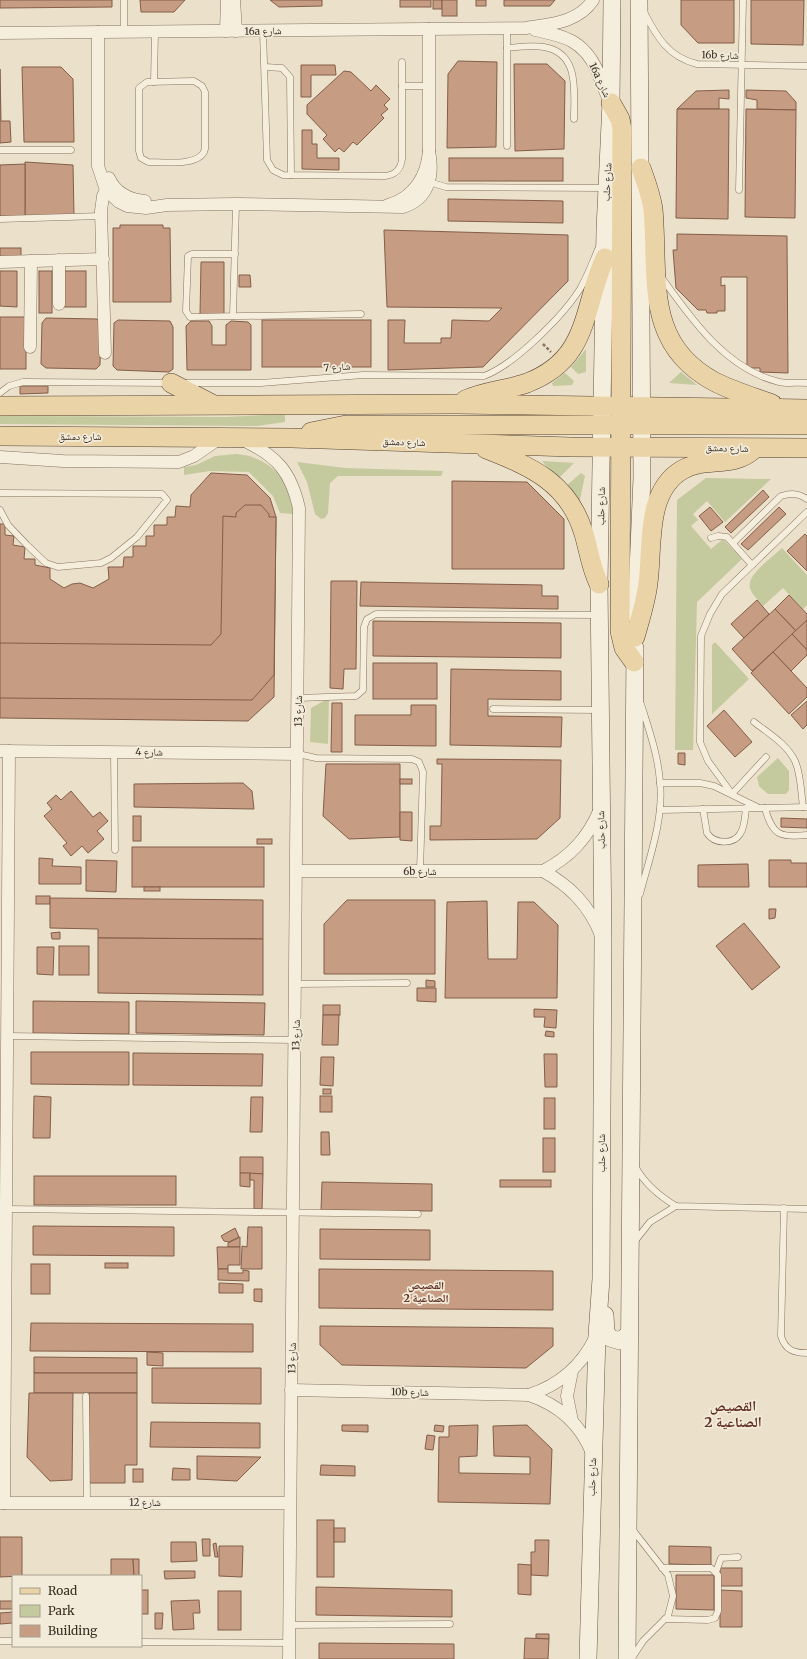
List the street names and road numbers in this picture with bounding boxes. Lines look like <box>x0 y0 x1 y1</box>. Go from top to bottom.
street label: 16a شارع <box>244 24 282 38</box>
street label: 16b شارع <box>701 48 739 62</box>
street label: 16a شارع <box>586 60 614 100</box>
street label: شارع حلب <box>600 162 615 202</box>
street label: شارع 7 <box>323 360 351 374</box>
street label: شارع دمشق <box>58 430 102 443</box>
street label: شارع دمشق <box>382 435 426 449</box>
street label: شارع دمشق <box>705 441 749 455</box>
street label: شارع حلب <box>594 486 608 525</box>
street label: شارع 13 <box>292 695 305 727</box>
street label: شارع 4 <box>135 745 163 759</box>
street label: شارع حلب <box>594 810 608 849</box>
street label: 6b شارع <box>403 865 437 878</box>
street label: شارع 13 <box>289 1019 303 1051</box>
street label: شارع حلب <box>595 1133 608 1172</box>
street label: شارع 13 <box>285 1342 299 1374</box>
street label: 10b شارع <box>391 1385 429 1399</box>
street label: شارع حلب <box>585 1457 599 1496</box>
street label: شارع 12 <box>129 1496 161 1509</box>

